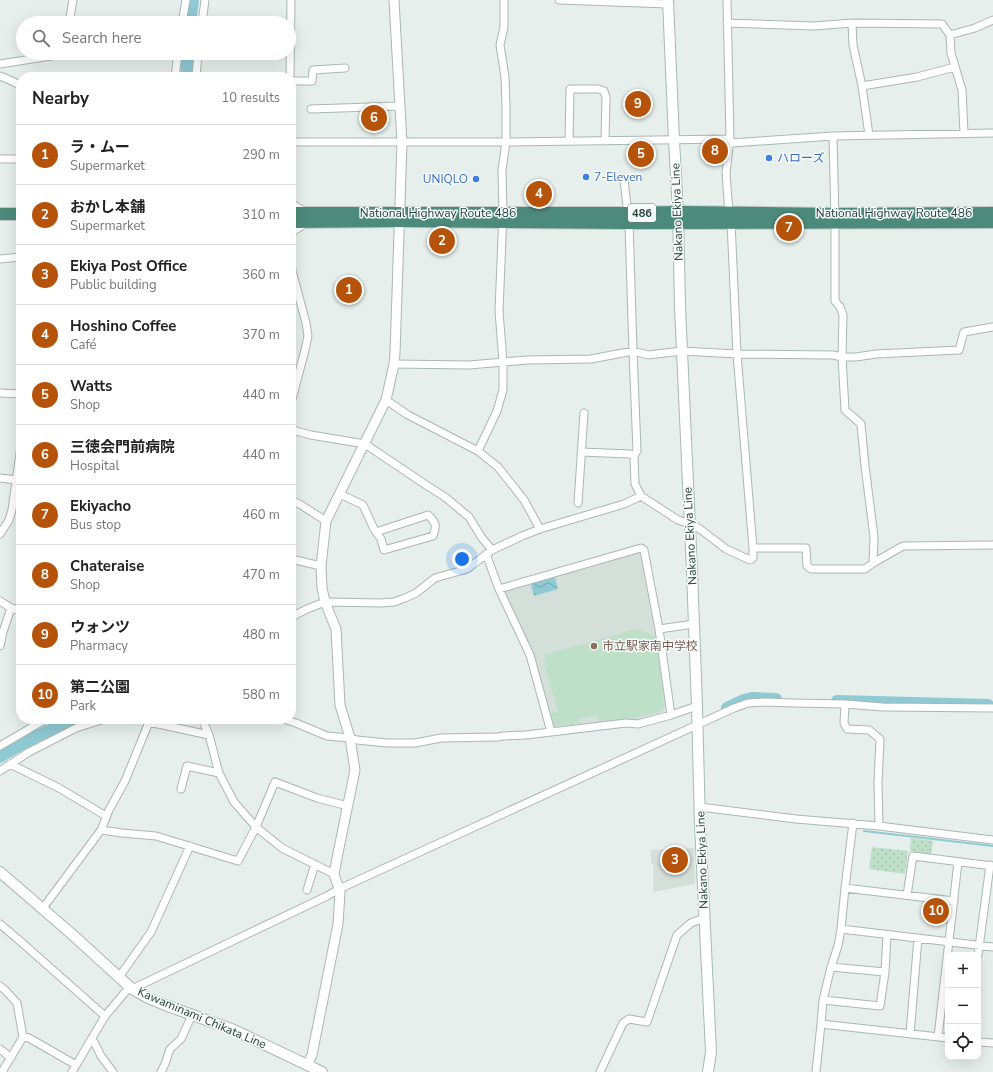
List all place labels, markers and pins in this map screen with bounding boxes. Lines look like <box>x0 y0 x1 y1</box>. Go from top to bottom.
pin: 9 <box>625 89 651 119</box>
pin: 6 <box>361 103 387 133</box>
pin: 8 <box>702 136 728 166</box>
pin: 5 <box>628 139 654 169</box>
place label: ハローズ <box>777 150 824 166</box>
marker: ハローズ <box>764 153 774 163</box>
place label: 7-Eleven <box>594 169 642 185</box>
place label: UNIQLO <box>423 171 468 187</box>
marker: 7-Eleven <box>581 172 591 182</box>
marker: UNIQLO <box>471 174 481 184</box>
pin: 4 <box>526 179 552 209</box>
pin: 7 <box>776 213 802 243</box>
pin: 2 <box>429 226 455 256</box>
pin: 1 <box>336 275 362 305</box>
place label: 市立駅家南中学校 <box>602 638 698 654</box>
marker: 市立駅家南中学校 <box>589 641 599 651</box>
pin: 3 <box>662 845 688 875</box>
pin: 10 <box>923 896 949 926</box>

